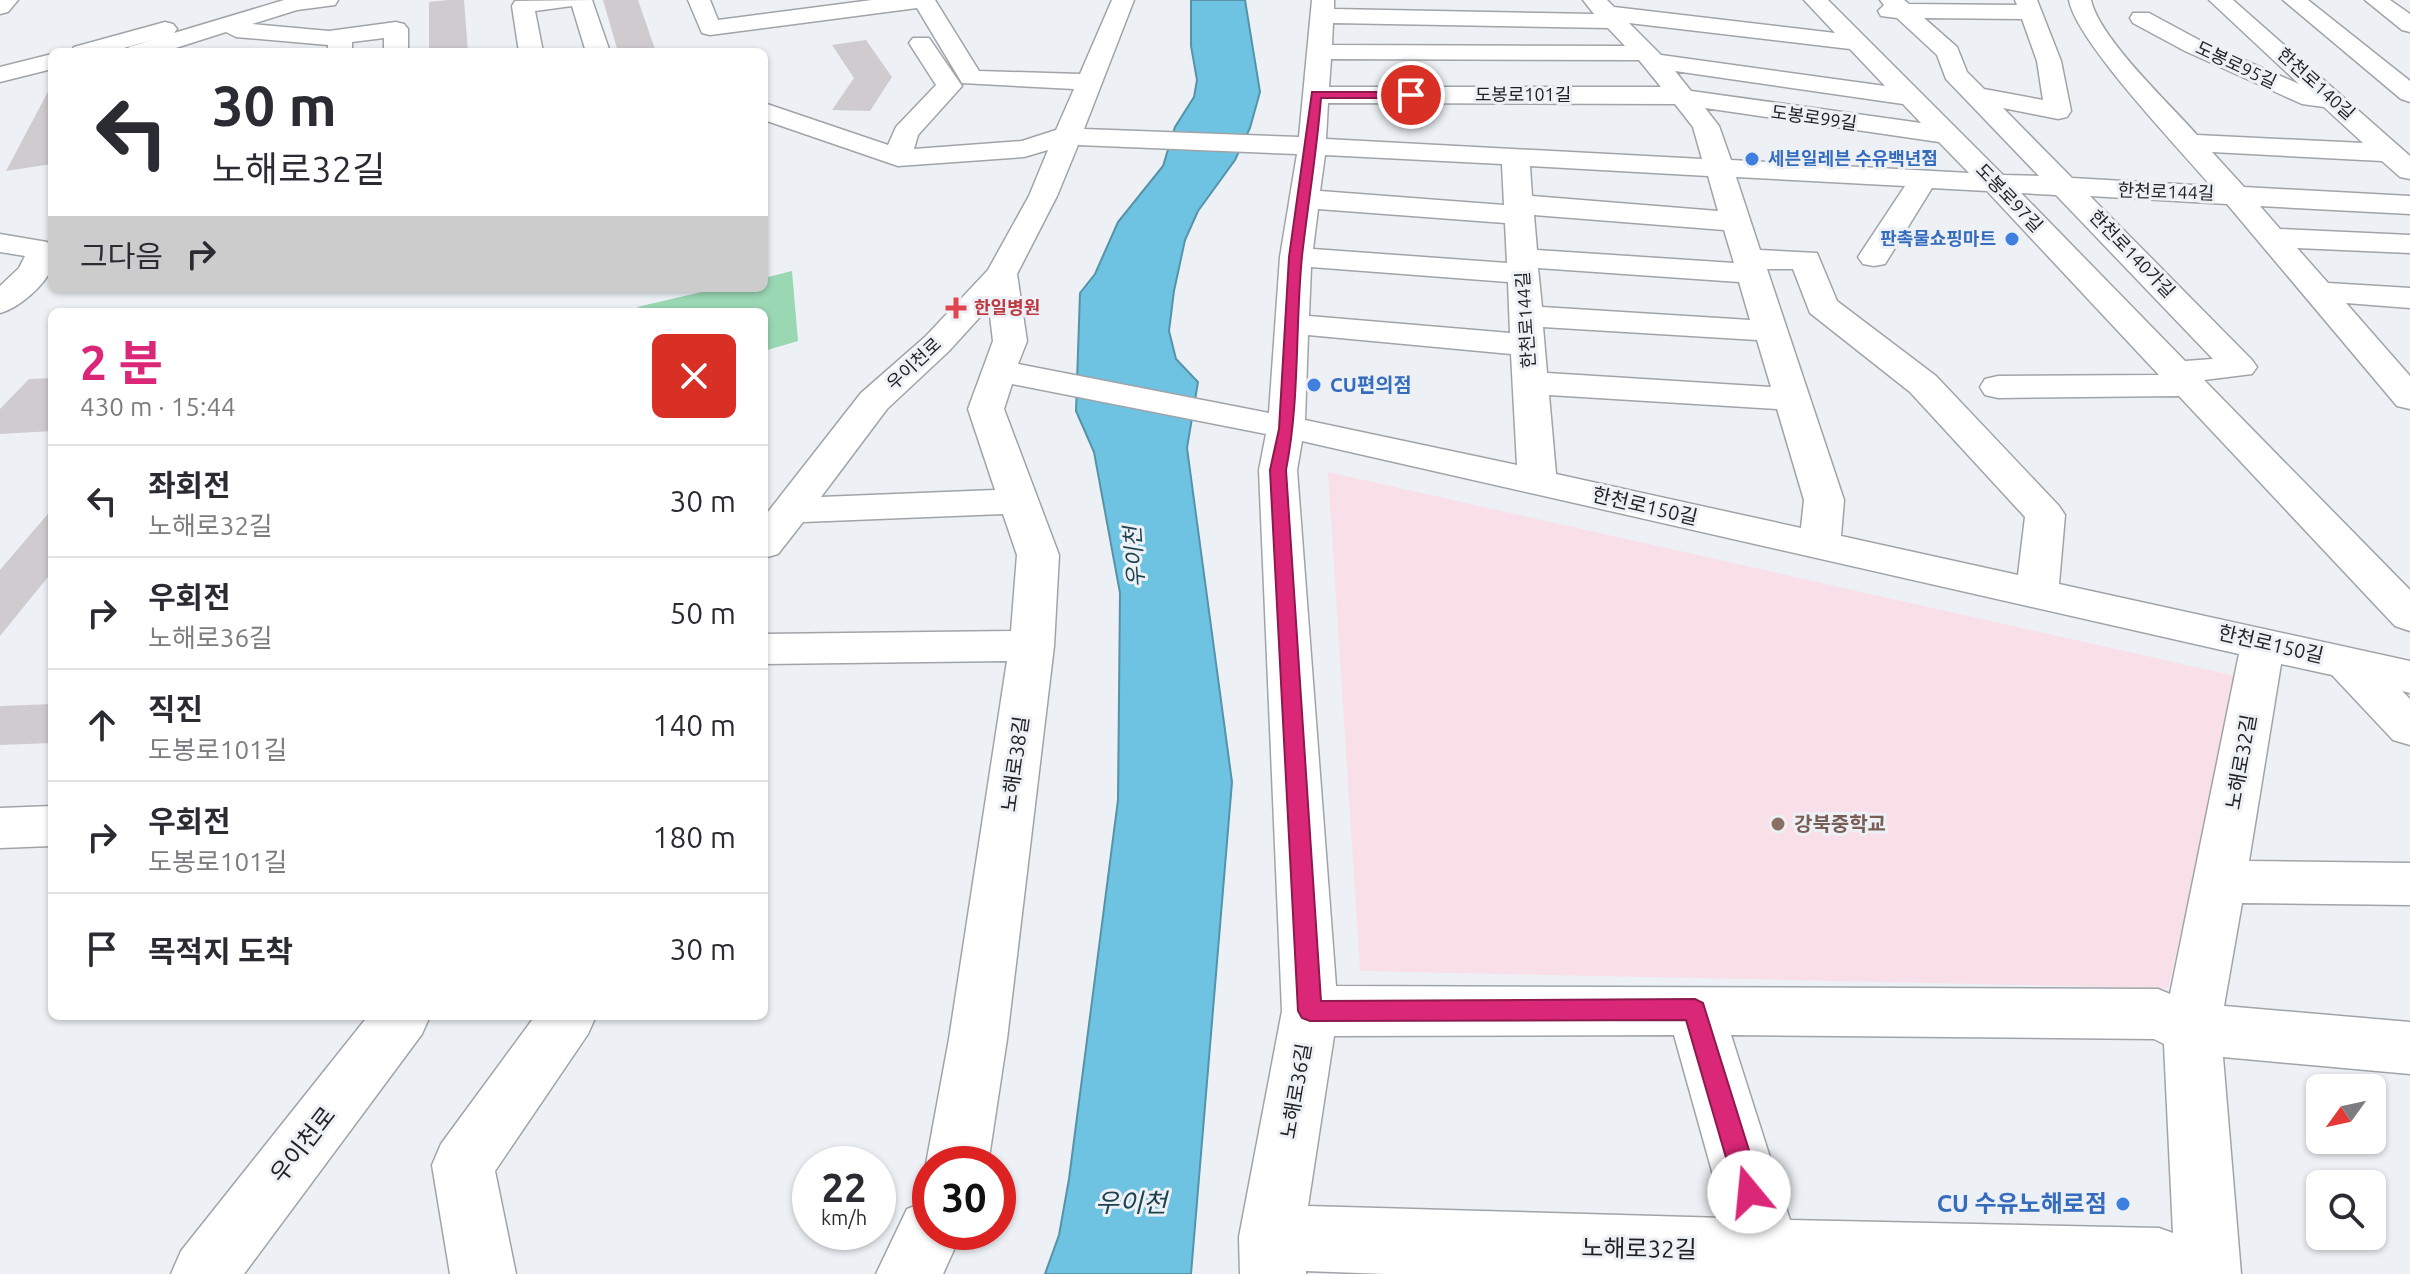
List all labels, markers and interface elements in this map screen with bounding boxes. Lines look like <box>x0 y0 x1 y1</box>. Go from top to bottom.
street label: 도봉로95길 <box>2193 37 2280 91</box>
street label: 한천로140길 <box>2274 43 2359 123</box>
pin <box>1377 61 1445 129</box>
icon: arrive <box>1389 73 1433 117</box>
text: 30 m <box>212 74 337 137</box>
icon: left <box>80 80 184 184</box>
street label: 도봉로101길 <box>1475 84 1571 104</box>
street label: 도봉로99길 <box>1770 101 1858 133</box>
text: 노해로32길 <box>212 148 385 189</box>
place label: 세븐일레븐 수유백년점 <box>1768 148 1938 168</box>
marker: 세븐일레븐 수유백년점 <box>1743 150 1761 168</box>
street label: 도봉로97길 <box>1972 159 2047 235</box>
street label: 한천로144길 <box>2117 179 2215 203</box>
street label: 한천로140가길 <box>2086 206 2179 301</box>
place label: 판촉물쇼핑마트 <box>1880 228 1996 248</box>
marker: 판촉물쇼핑마트 <box>2003 230 2021 248</box>
icon: right <box>179 232 223 276</box>
text: 그다음 <box>80 239 163 273</box>
street label: 한천로144길 <box>1512 271 1538 369</box>
marker: 한일병원 <box>945 297 967 319</box>
place label: 한일병원 <box>974 297 1040 317</box>
street label: 우이천로 <box>882 333 944 393</box>
button: close <box>652 334 736 418</box>
text: 2 분 <box>80 335 163 389</box>
place label: CU편의점 <box>1330 373 1412 396</box>
marker: CU편의점 <box>1305 376 1323 394</box>
text: 430 m · 15:44 <box>80 392 236 421</box>
text: 좌회전 <box>148 468 231 502</box>
icon: left <box>80 479 124 523</box>
street label: 한천로150길 <box>1590 482 1700 529</box>
text: 30 m <box>669 484 736 518</box>
text: 노해로32길 <box>148 511 273 540</box>
water label: 우이천 <box>1119 523 1148 588</box>
text: 우회전 <box>148 580 231 614</box>
icon: right <box>80 591 124 635</box>
text: 50 m <box>669 596 736 630</box>
street label: 한천로150길 <box>2216 620 2326 667</box>
text: 노해로36길 <box>148 623 273 652</box>
text: 직진 <box>148 692 203 726</box>
icon: ahead <box>80 703 124 747</box>
text: 140 m <box>652 708 736 742</box>
street label: 노해로32길 <box>2221 713 2260 811</box>
street label: 노해로38길 <box>996 715 1033 813</box>
text: 도봉로101길 <box>148 735 288 764</box>
text: 우회전 <box>148 804 231 838</box>
place label: 강북중학교 <box>1794 812 1886 835</box>
icon: right <box>80 815 124 859</box>
marker: 강북중학교 <box>1769 815 1787 833</box>
text: 180 m <box>652 820 736 854</box>
text: 도봉로101길 <box>148 847 288 876</box>
icon: arrive <box>80 927 124 971</box>
text: 30 m <box>669 932 736 966</box>
text: 목적지 도착 <box>148 934 293 968</box>
street label: 노해로36길 <box>1276 1042 1315 1140</box>
north arrow <box>2306 1074 2386 1154</box>
map controls <box>2306 1074 2386 1250</box>
street label: 우이천로 <box>265 1102 340 1188</box>
speed limit sign: 30 <box>912 1146 1016 1250</box>
position arrow <box>1707 1150 1791 1234</box>
text: 22 <box>821 1165 867 1210</box>
button: search <box>2306 1170 2386 1250</box>
water label: 우이천 <box>1095 1188 1170 1217</box>
place label: CU 수유노해로점 <box>1937 1190 2107 1217</box>
marker: CU 수유노해로점 <box>2114 1195 2132 1213</box>
text: km/h <box>821 1206 867 1229</box>
street label: 노해로32길 <box>1581 1234 1697 1263</box>

